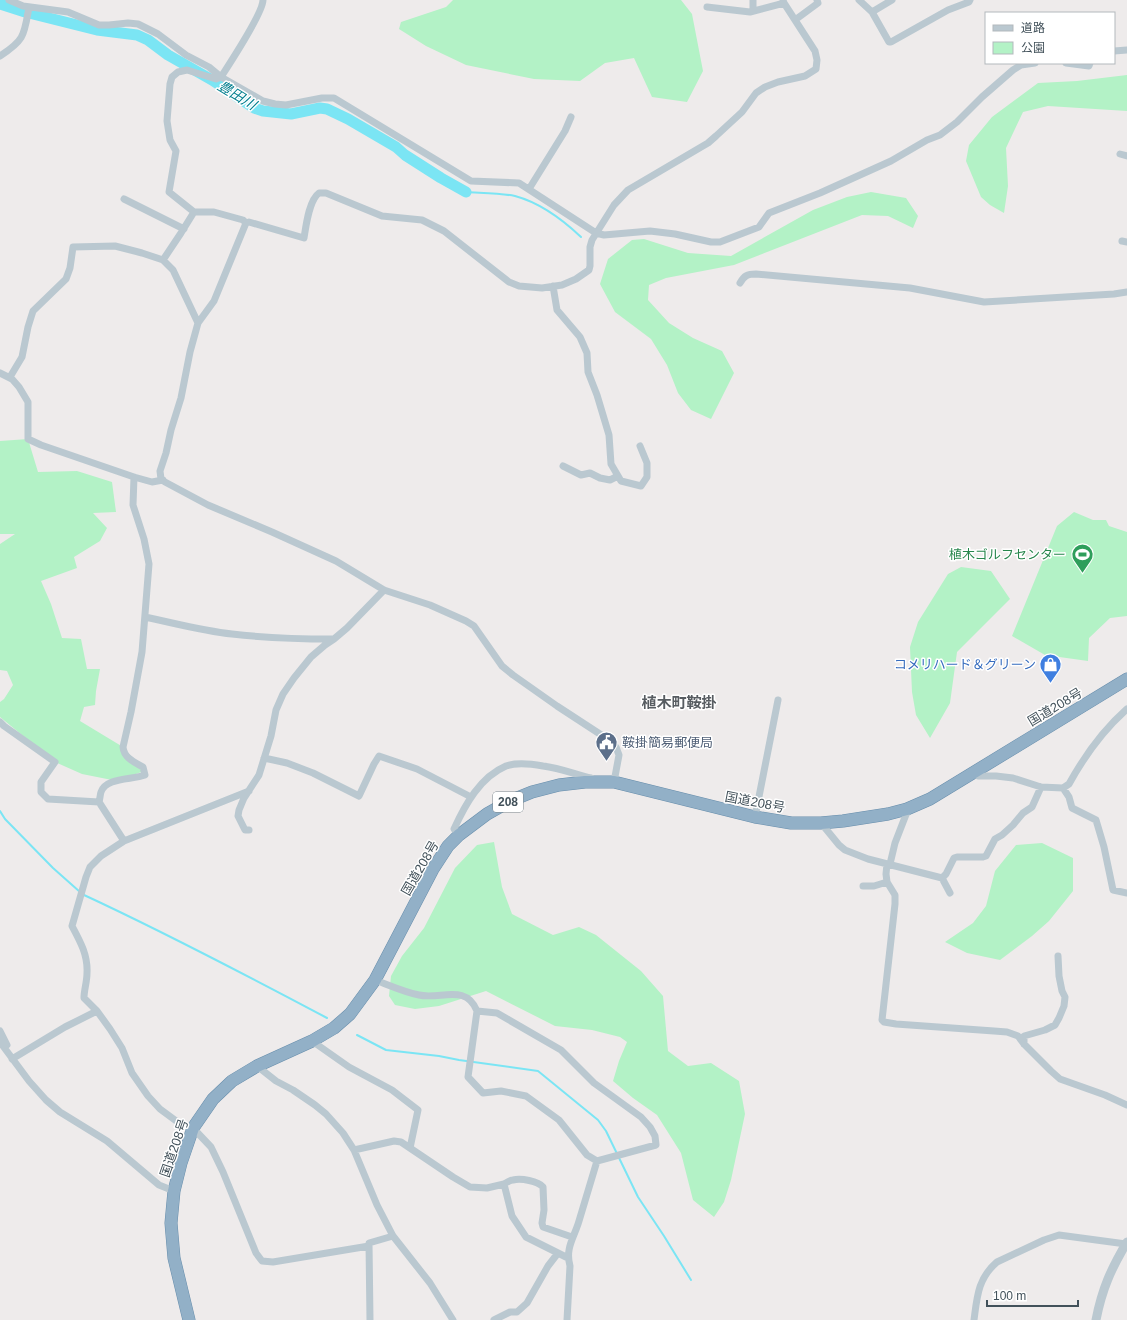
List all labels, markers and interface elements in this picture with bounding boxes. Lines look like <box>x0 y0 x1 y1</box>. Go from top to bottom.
legend <box>985 12 1115 64</box>
text: 道路 <box>1021 21 1045 35</box>
text: 公園 <box>1021 41 1045 55</box>
water label: 豊田川 <box>215 77 261 114</box>
sports icon: 植木ゴルフセンター <box>1069 541 1095 574</box>
place label: 植木ゴルフセンター <box>949 547 1066 562</box>
shop icon: コメリハード＆グリーン <box>1038 651 1064 684</box>
place label: コメリハード＆グリーン <box>894 657 1036 672</box>
street label: 国道208号 <box>1025 685 1085 729</box>
district label: 植木町鞍掛 <box>641 694 717 711</box>
public building icon: 鞍掛簡易郵便局 <box>593 729 619 762</box>
place label: 鞍掛簡易郵便局 <box>622 735 713 750</box>
street label: 国道208号 <box>724 789 786 815</box>
road number: 208 <box>493 792 523 812</box>
street label: 国道208号 <box>398 838 442 898</box>
street label: 国道208号 <box>157 1117 191 1179</box>
scale bar <box>987 1282 1078 1308</box>
text: 100 m <box>993 1289 1026 1303</box>

